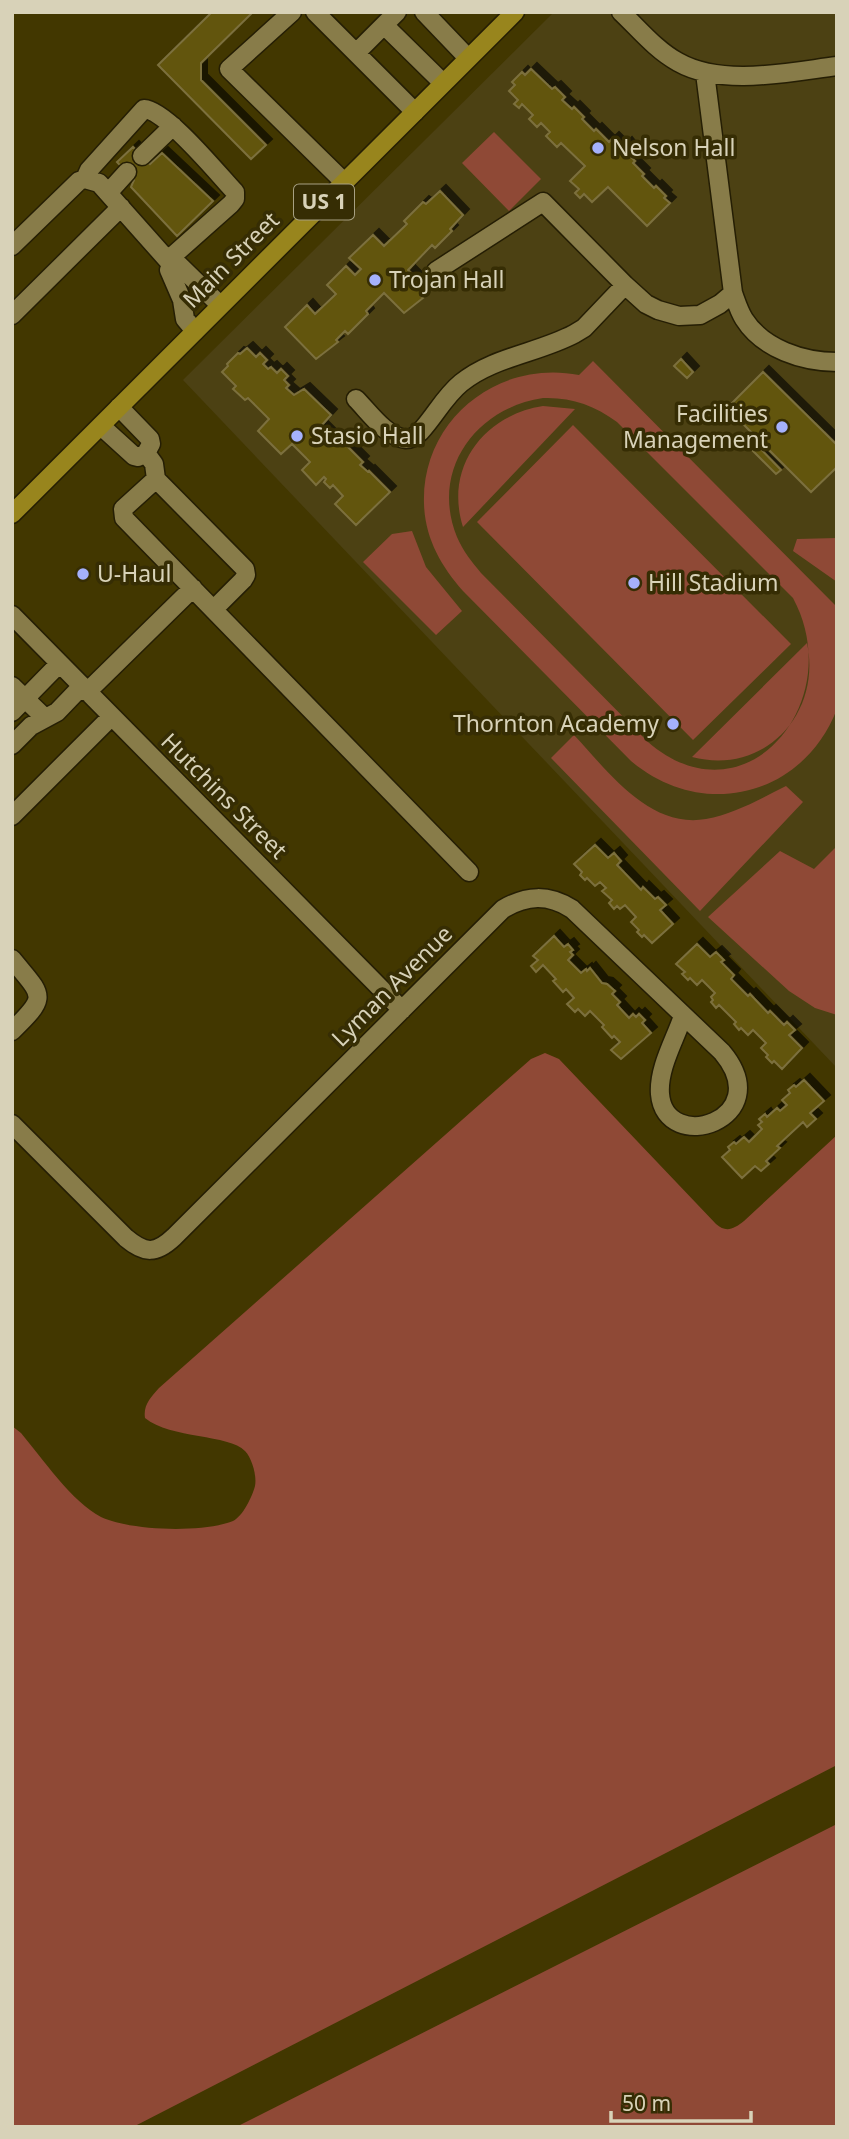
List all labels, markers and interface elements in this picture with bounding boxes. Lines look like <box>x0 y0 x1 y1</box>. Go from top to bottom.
place label: Nelson Hall <box>612 131 735 163</box>
marker: Nelson Hall <box>590 140 606 156</box>
road number: US 1 <box>294 184 354 220</box>
street label: Main Street <box>175 204 285 314</box>
place label: Trojan Hall <box>389 263 504 295</box>
marker: Trojan Hall <box>367 272 383 288</box>
place label: Facilities Management <box>623 397 768 455</box>
place label: Stasio Hall <box>311 419 424 451</box>
marker: Facilities Management <box>774 419 790 435</box>
marker: Stasio Hall <box>289 428 305 444</box>
place label: U-Haul <box>97 557 171 589</box>
marker: U-Haul <box>75 566 91 582</box>
place label: Hill Stadium <box>648 566 778 598</box>
marker: Hill Stadium <box>626 575 642 591</box>
place label: Thornton Academy <box>453 707 659 739</box>
marker: Thornton Academy <box>665 716 681 732</box>
street label: Hutchins Street <box>155 725 295 865</box>
street label: Lyman Avenue <box>324 918 459 1053</box>
scale bar <box>611 2080 751 2124</box>
text: 50 m <box>622 2089 671 2117</box>

